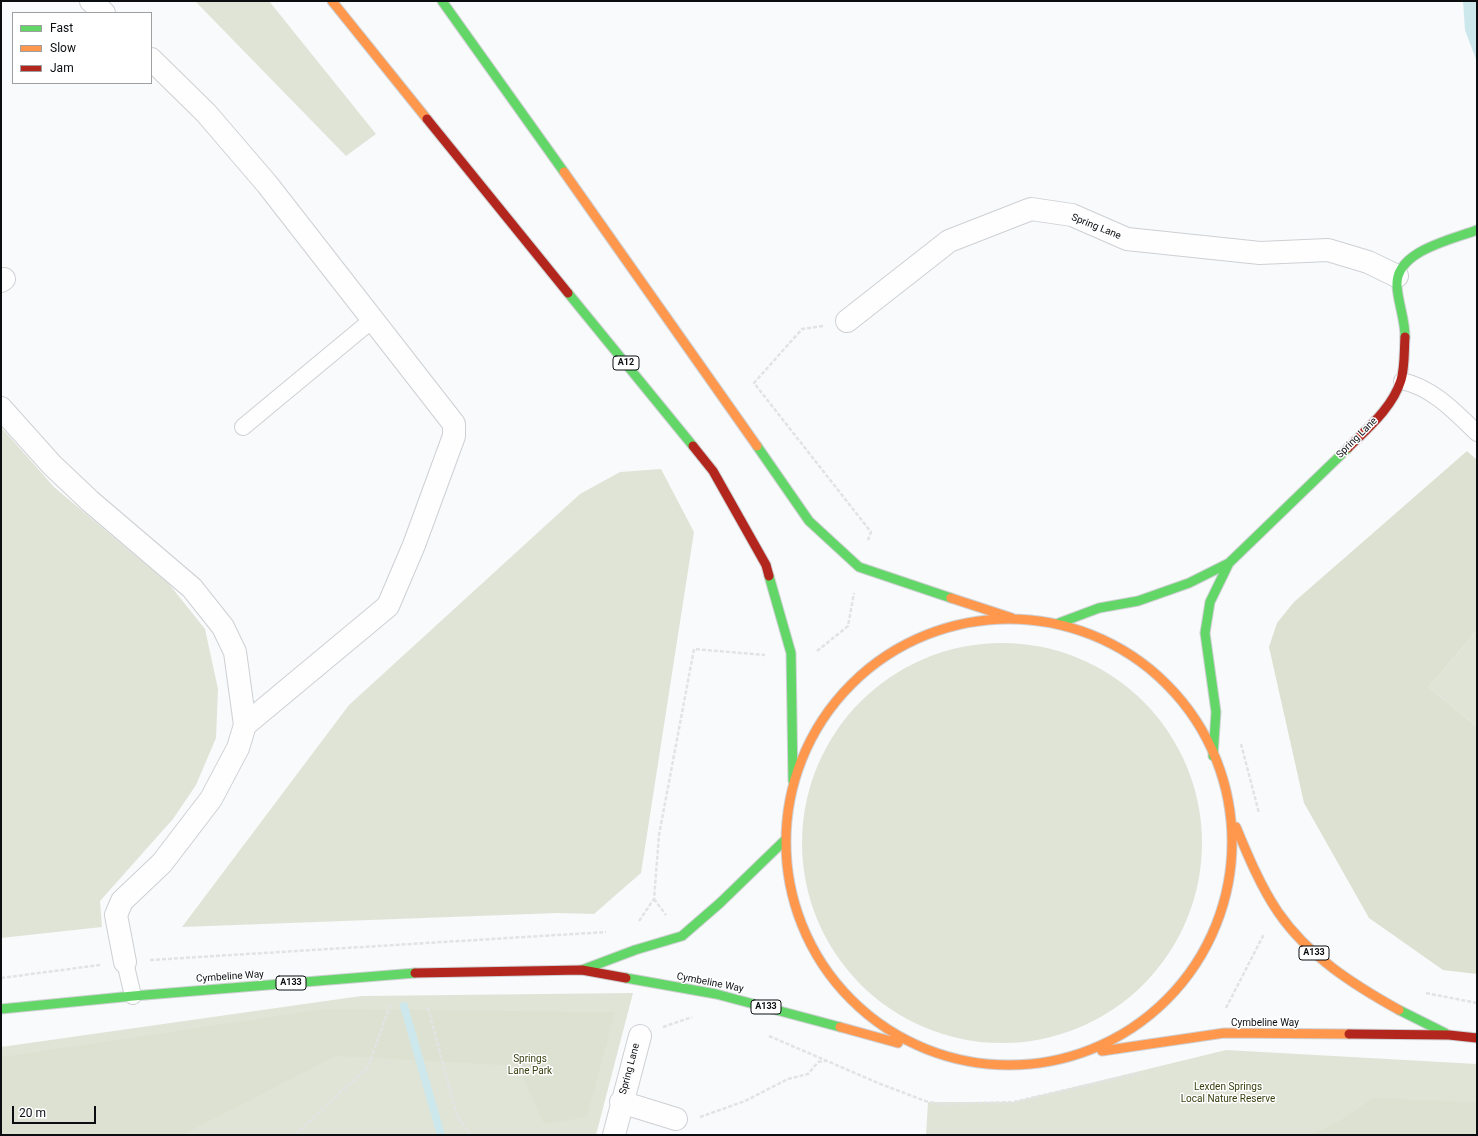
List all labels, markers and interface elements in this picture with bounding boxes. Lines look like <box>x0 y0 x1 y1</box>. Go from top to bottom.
legend <box>12 12 152 84</box>
text: Fast <box>50 21 73 35</box>
text: Slow <box>50 41 76 55</box>
text: Jam <box>50 61 74 75</box>
street label: Spring Lane <box>1069 212 1123 242</box>
road number: A12 <box>613 356 639 370</box>
street label: Spring Lane <box>1334 415 1380 461</box>
road number: A133 <box>1299 946 1329 960</box>
street label: Cymbeline Way <box>196 969 264 985</box>
street label: Cymbeline Way <box>676 971 744 995</box>
road number: A133 <box>276 976 306 990</box>
road number: A133 <box>751 1000 781 1014</box>
street label: Cymbeline Way <box>1231 1017 1299 1029</box>
street label: Spring Lane <box>617 1042 643 1096</box>
park label: Springs Lane Park <box>508 1053 552 1076</box>
park label: Lexden Springs Local Nature Reserve <box>1181 1081 1275 1104</box>
scale bar <box>14 1098 98 1124</box>
text: 20 m <box>19 1106 46 1120</box>

